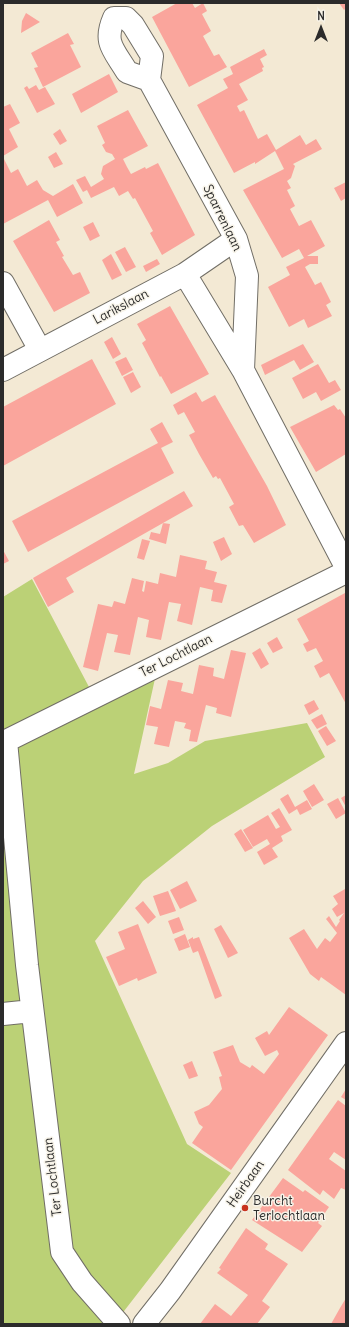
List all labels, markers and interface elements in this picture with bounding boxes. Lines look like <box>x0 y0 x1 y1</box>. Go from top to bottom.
north arrow <box>301 8 341 48</box>
text: N <box>317 9 325 23</box>
street label: Sparrenlaan <box>199 182 245 254</box>
street label: Larikslaan <box>91 286 151 328</box>
street label: Ter Lochtlaan <box>137 631 215 681</box>
street label: Ter Lochtlaan <box>40 1137 66 1217</box>
street label: Heirbaan <box>224 1157 268 1211</box>
place label: Burcht Terlochtlaan <box>253 1193 325 1224</box>
marker: Burcht Terlochtlaan <box>240 1203 250 1213</box>

